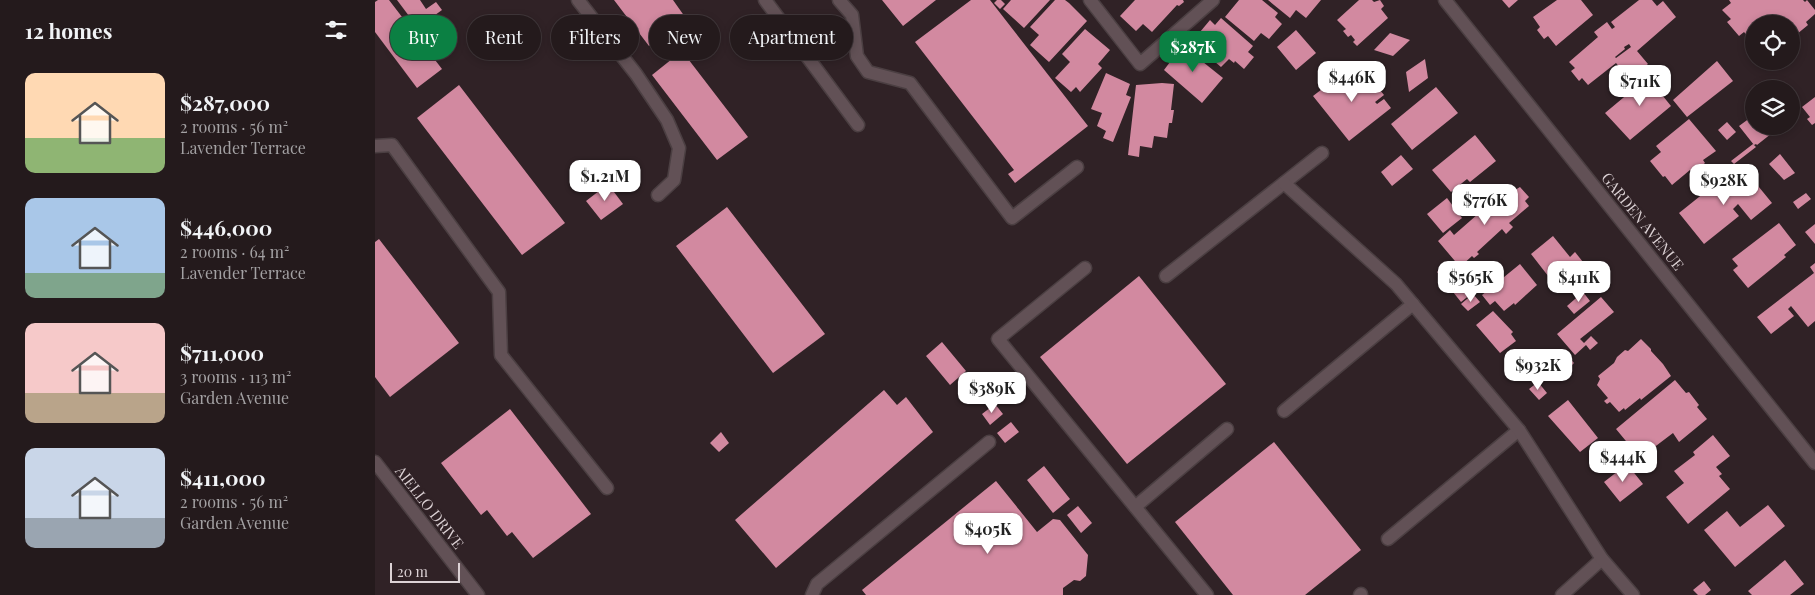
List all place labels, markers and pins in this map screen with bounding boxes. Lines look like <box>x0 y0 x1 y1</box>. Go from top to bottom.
pin: $287K <box>1158 30 1228 73</box>
pin: $446K <box>1317 61 1387 103</box>
pin: $711K <box>1605 64 1675 107</box>
pin: $1.21M <box>564 160 646 202</box>
pin: $928K <box>1689 164 1759 206</box>
pin: $776K <box>1450 184 1520 226</box>
pin: $565K <box>1436 260 1506 303</box>
pin: $411K <box>1544 260 1614 303</box>
pin: $932K <box>1503 348 1573 391</box>
pin: $389K <box>957 372 1027 414</box>
pin: $444K <box>1588 440 1658 483</box>
pin: $405K <box>953 512 1023 555</box>

